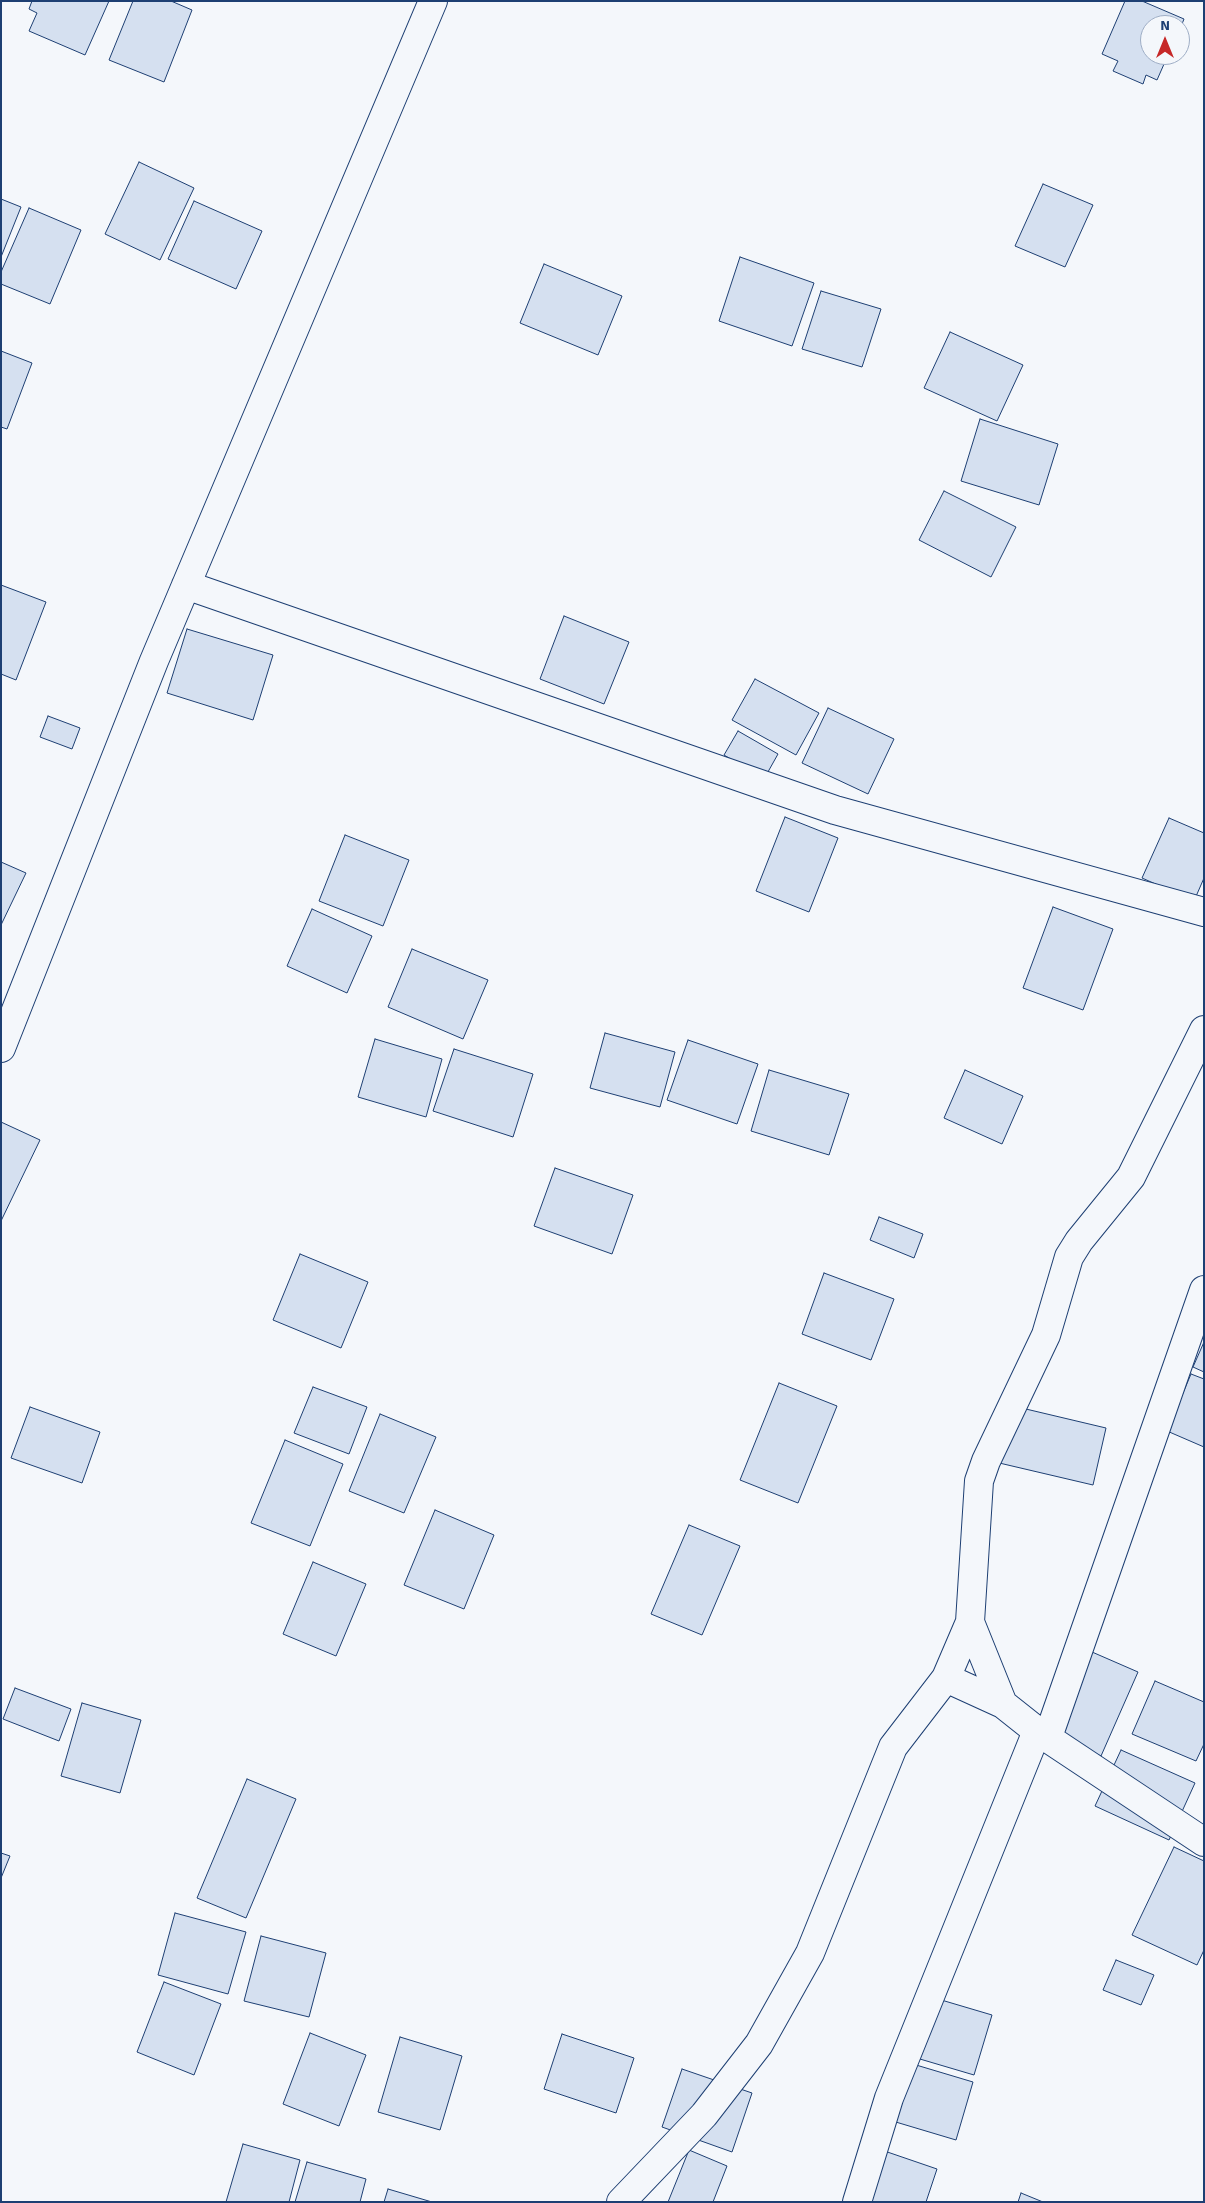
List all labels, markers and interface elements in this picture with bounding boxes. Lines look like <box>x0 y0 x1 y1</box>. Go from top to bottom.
north arrow <box>1140 15 1190 65</box>
text: N <box>1160 17 1170 34</box>

